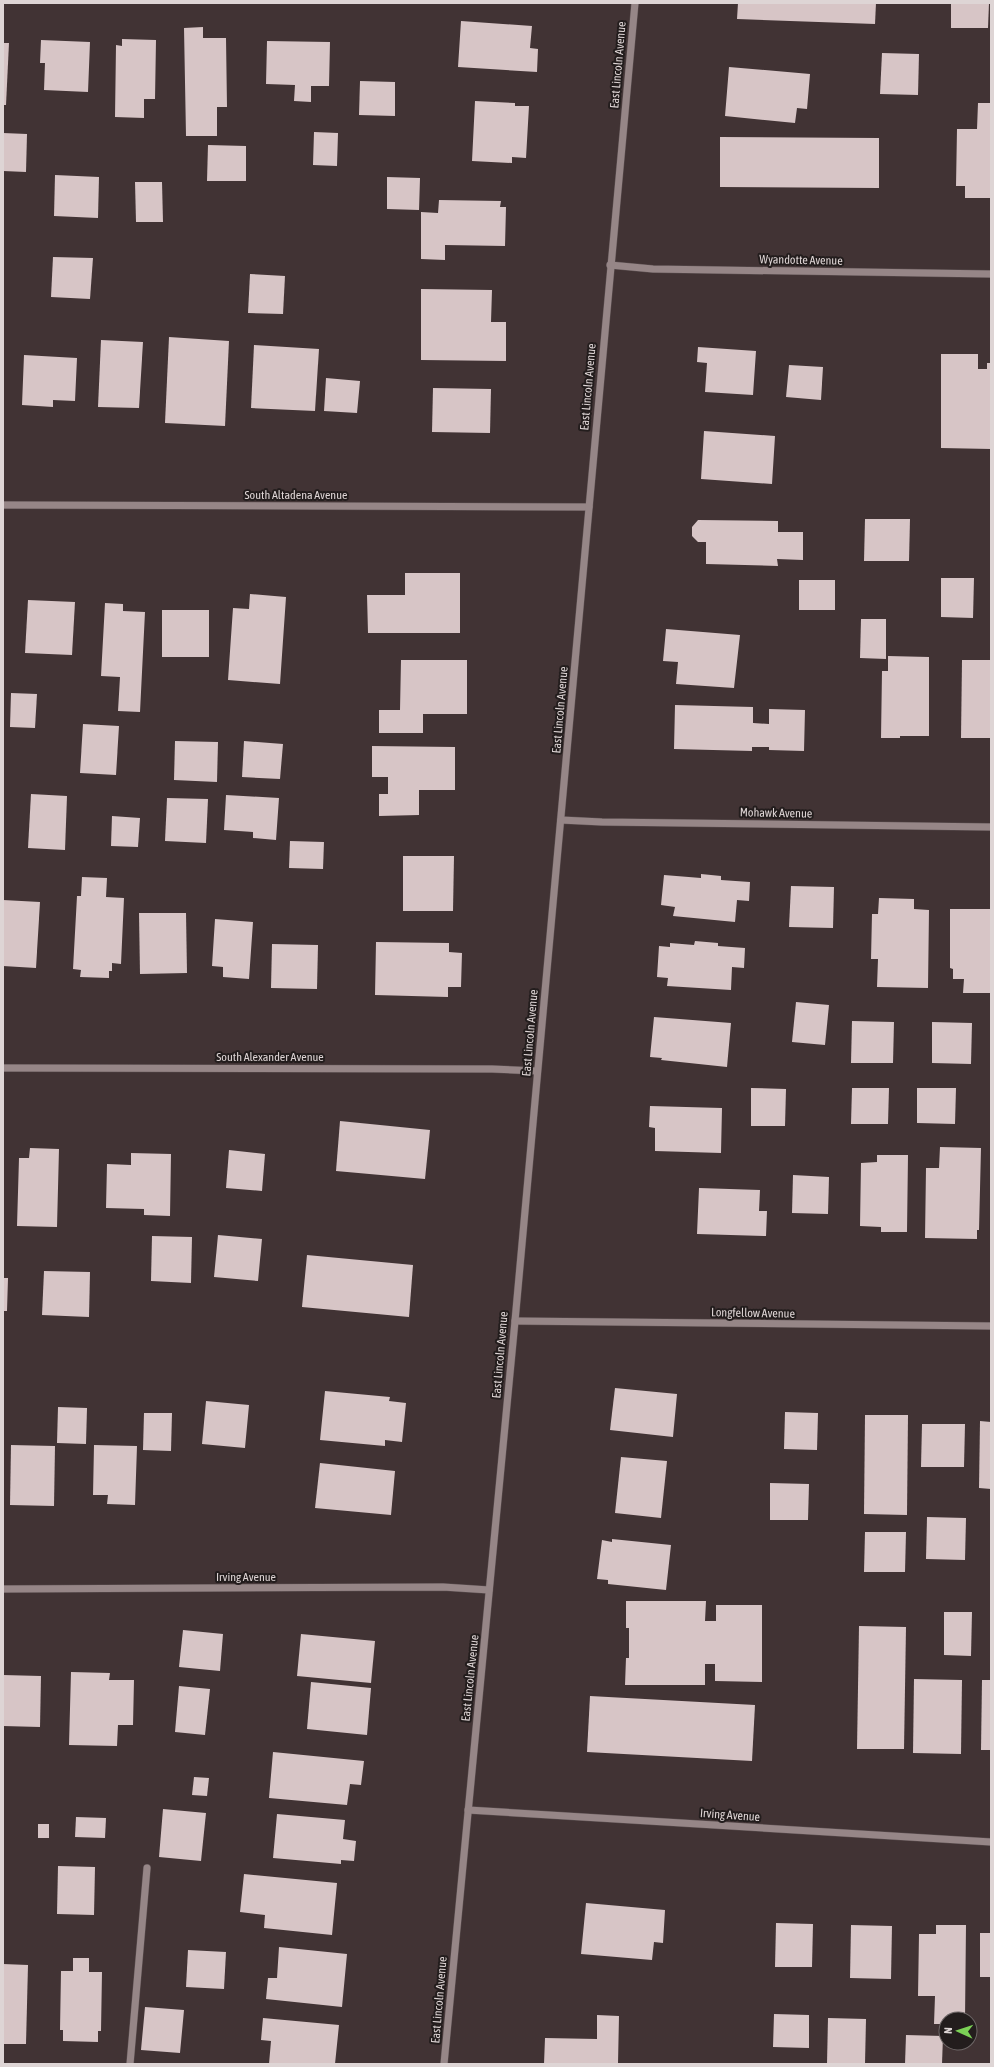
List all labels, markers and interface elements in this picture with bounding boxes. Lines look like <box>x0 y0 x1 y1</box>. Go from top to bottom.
street label: East Lincoln Avenue <box>607 21 629 109</box>
street label: Wyandotte Avenue <box>759 252 843 268</box>
street label: East Lincoln Avenue <box>577 343 599 431</box>
street label: South Altadena Avenue <box>245 488 347 502</box>
street label: East Lincoln Avenue <box>549 666 571 754</box>
street label: Mohawk Avenue <box>740 805 812 821</box>
street label: East Lincoln Avenue <box>519 989 541 1077</box>
street label: South Alexander Avenue <box>216 1050 324 1064</box>
street label: Longfellow Avenue <box>711 1305 795 1321</box>
street label: East Lincoln Avenue <box>489 1311 511 1399</box>
street label: Irving Avenue <box>216 1570 276 1584</box>
street label: East Lincoln Avenue <box>458 1634 482 1722</box>
street label: Irving Avenue <box>700 1806 760 1824</box>
street label: East Lincoln Avenue <box>428 1956 450 2044</box>
north arrow <box>938 2011 978 2051</box>
text: N <box>942 2027 954 2034</box>

